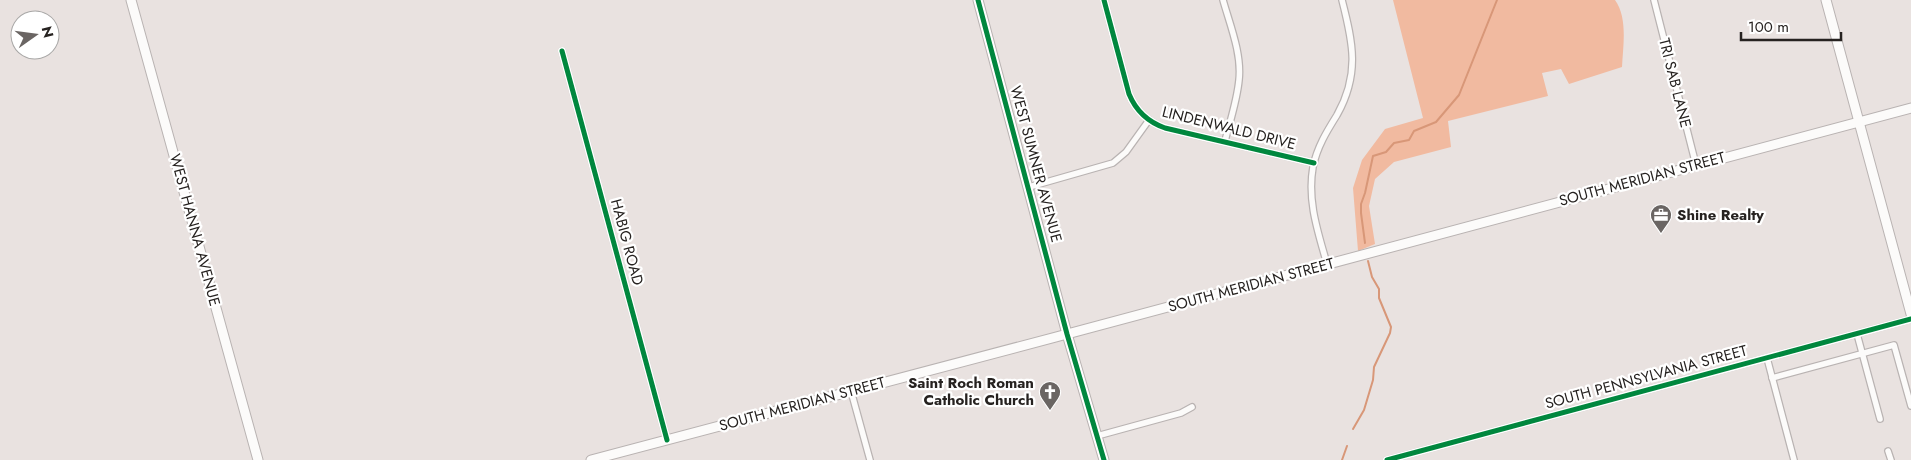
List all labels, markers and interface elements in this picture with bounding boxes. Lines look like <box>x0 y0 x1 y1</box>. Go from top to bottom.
north arrow <box>10 10 60 60</box>
scale bar <box>1741 10 1841 42</box>
text: 100 m <box>1748 16 1789 38</box>
text: N <box>37 24 59 40</box>
street label: TRI SAB LANE <box>1653 36 1697 130</box>
street label: WEST SUMNER AVENUE <box>1005 83 1067 245</box>
street label: LINDENWALD DRIVE <box>1160 101 1298 155</box>
street label: SOUTH MERIDIAN STREET <box>1557 146 1728 212</box>
street label: WEST HANNA AVENUE <box>164 151 226 309</box>
street label: HABIG ROAD <box>605 196 649 288</box>
office icon: Shine Realty <box>1649 203 1673 234</box>
place label: Shine Realty <box>1677 204 1764 226</box>
street label: SOUTH MERIDIAN STREET <box>1166 252 1337 318</box>
street label: SOUTH PENNSYLVANIA STREET <box>1543 339 1749 415</box>
street label: SOUTH MERIDIAN STREET <box>717 371 888 437</box>
place label: Saint Roch Roman Catholic Church <box>908 372 1034 411</box>
church icon: Saint Roch Roman Catholic Church <box>1038 380 1062 411</box>

